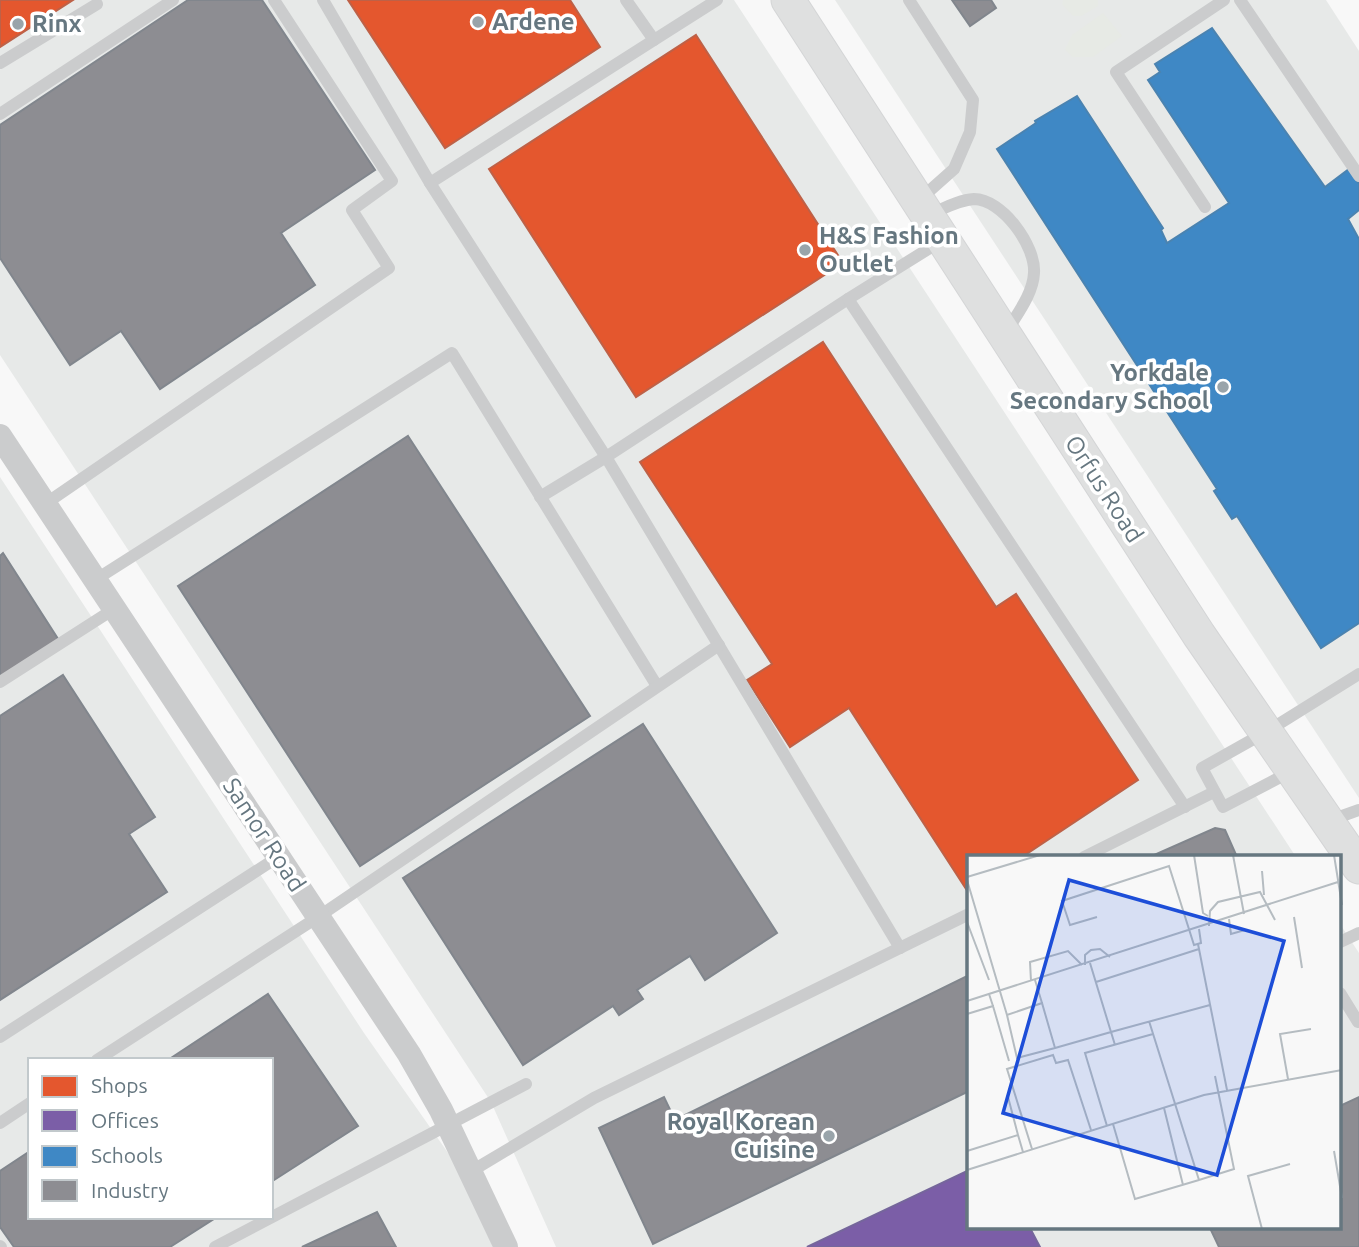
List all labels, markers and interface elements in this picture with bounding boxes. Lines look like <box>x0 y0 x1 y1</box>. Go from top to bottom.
place label: Ardene <box>492 8 575 35</box>
place label: Rinx <box>32 10 81 37</box>
marker: Ardene <box>470 14 486 30</box>
marker: Rinx <box>10 16 26 32</box>
place label: H&S Fashion Outlet <box>819 222 959 277</box>
marker: H&S Fashion Outlet <box>797 242 813 258</box>
place label: Yorkdale Secondary School <box>1010 359 1209 414</box>
marker: Yorkdale Secondary School <box>1215 379 1231 395</box>
street label: Orfus Road <box>1060 430 1149 547</box>
street label: Samor Road <box>218 773 311 896</box>
inset map <box>967 855 1342 1230</box>
legend <box>28 1058 273 1219</box>
text: Shops <box>91 1073 148 1097</box>
text: Offices <box>91 1108 159 1132</box>
place label: Royal Korean Cuisine <box>667 1108 815 1163</box>
marker: Royal Korean Cuisine <box>821 1128 837 1144</box>
text: Schools <box>91 1143 163 1167</box>
text: Industry <box>91 1178 169 1202</box>

